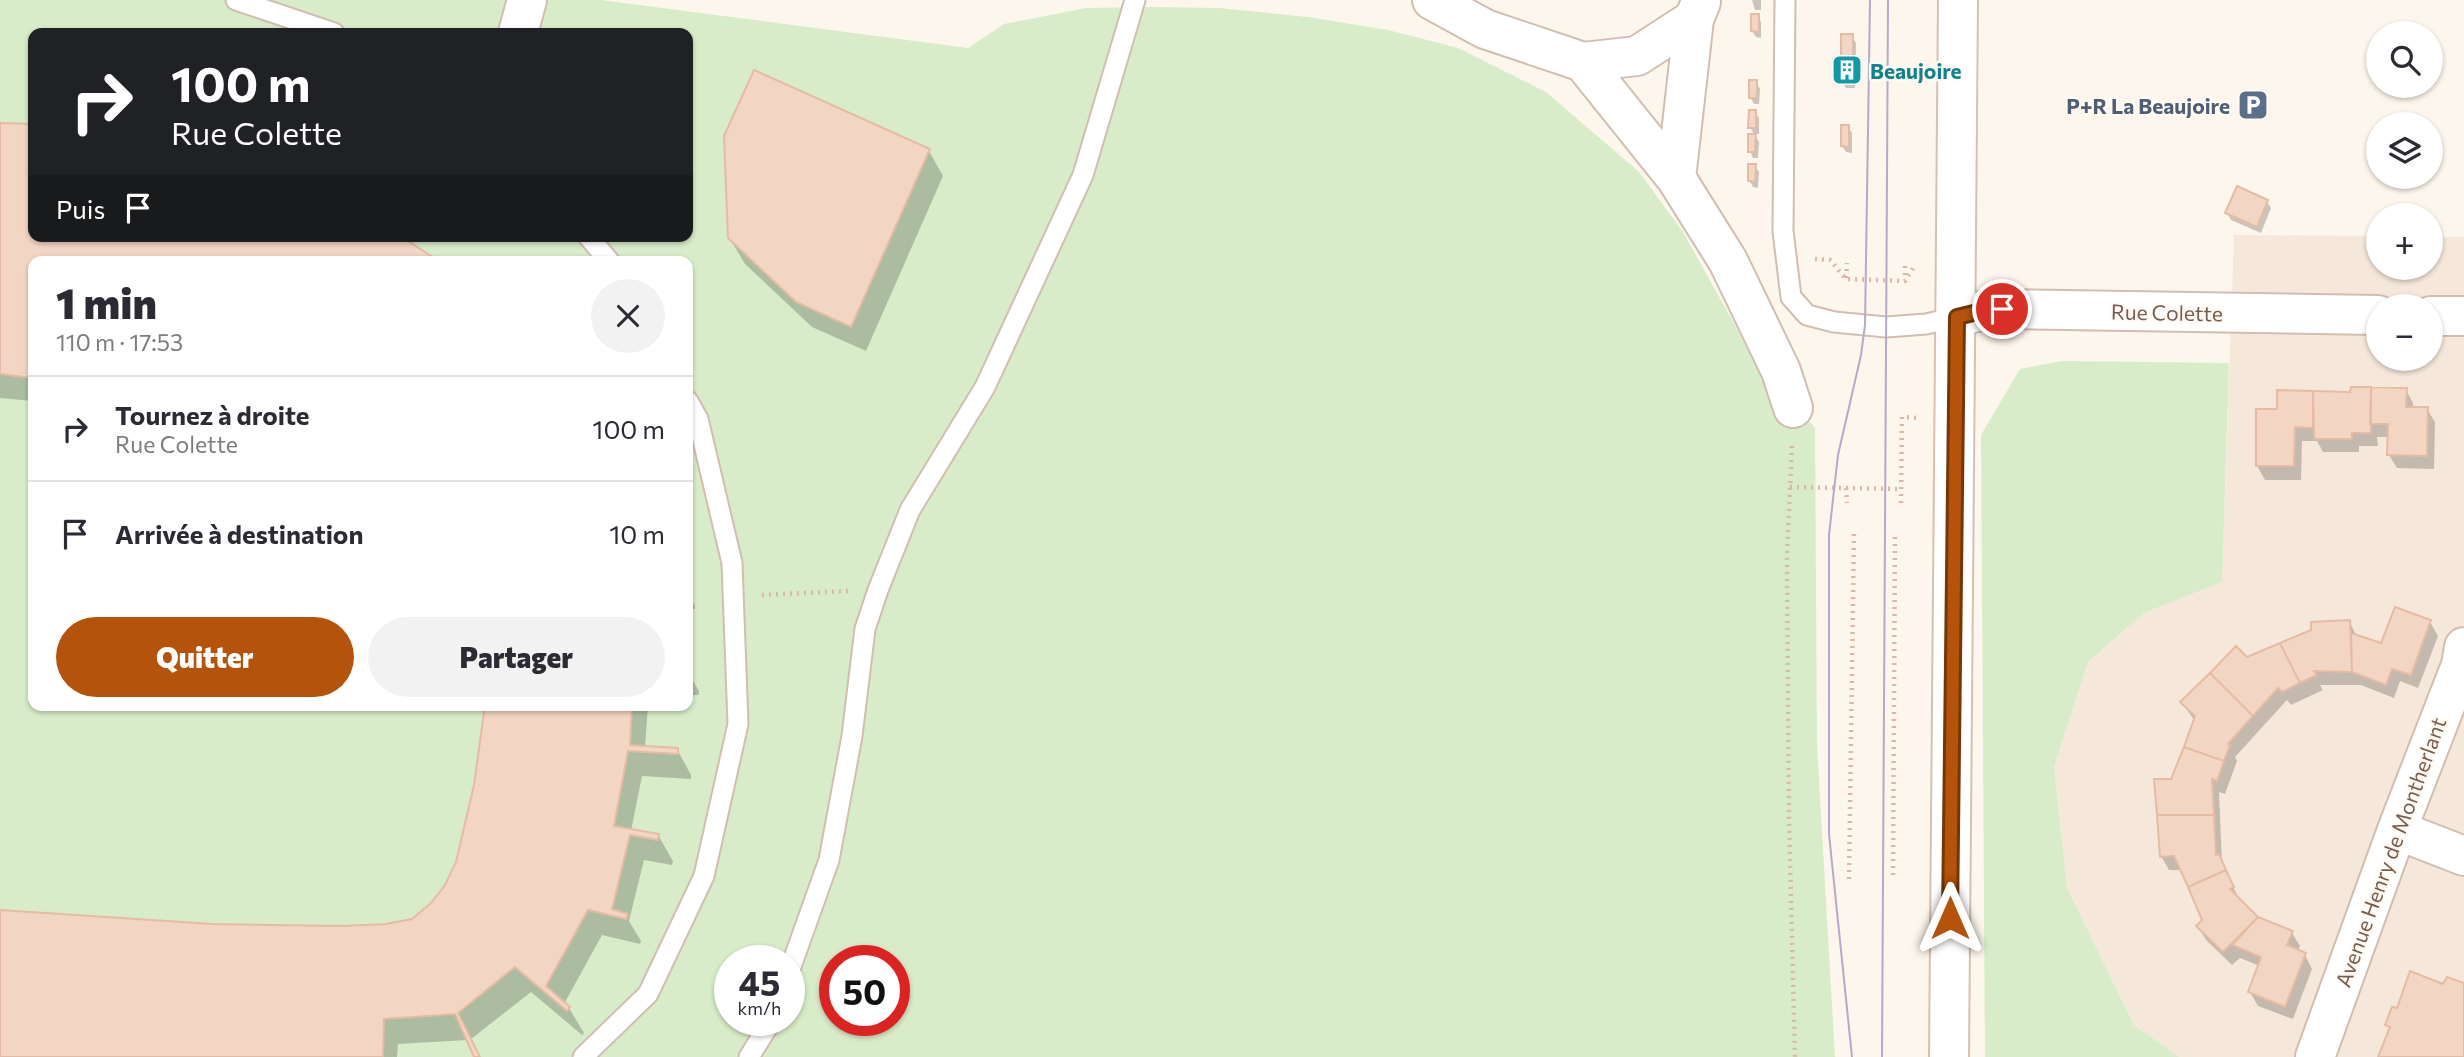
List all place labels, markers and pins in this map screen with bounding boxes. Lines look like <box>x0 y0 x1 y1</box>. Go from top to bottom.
building icon: Beaujoire <box>1830 53 1864 87</box>
place label: Beaujoire <box>1870 58 1962 83</box>
parking icon: P+R La Beaujoire <box>2236 88 2270 122</box>
place label: P+R La Beaujoire <box>2066 93 2230 118</box>
pin <box>1972 279 2032 339</box>

